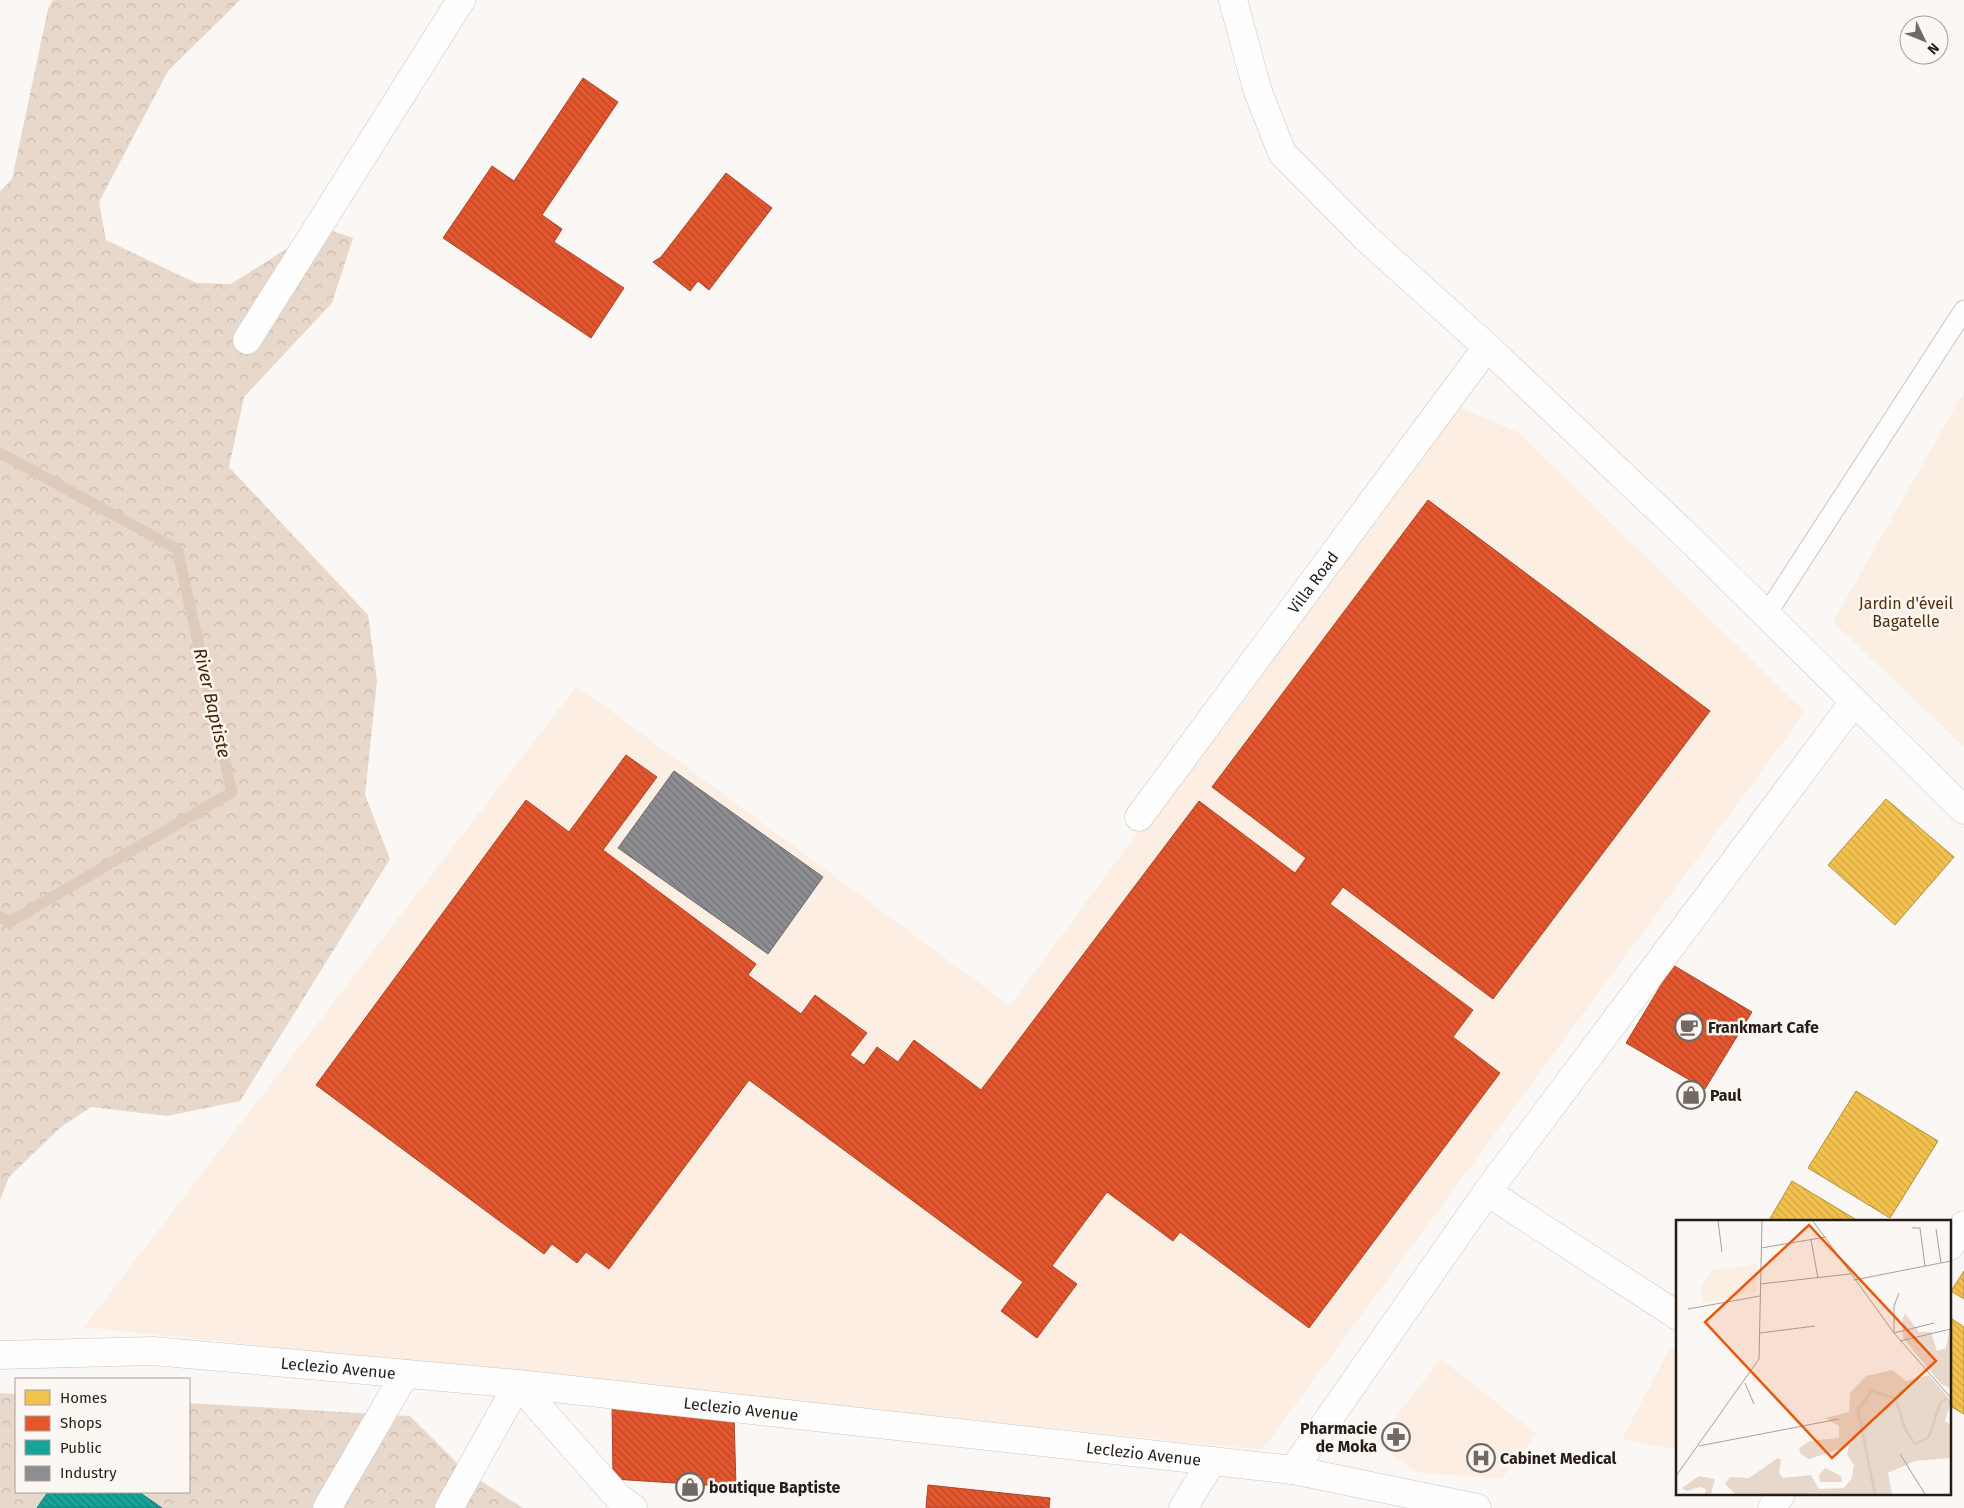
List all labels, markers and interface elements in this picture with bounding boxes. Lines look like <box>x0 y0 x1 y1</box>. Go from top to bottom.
north arrow <box>1899 15 1949 65</box>
text: N <box>1924 39 1943 58</box>
street label: Villa Road <box>1284 548 1342 617</box>
park label: Jardin d'éveil Bagatelle <box>1859 594 1953 631</box>
water label: River Baptiste <box>189 646 235 760</box>
cafe icon: Frankmart Cafe <box>1674 1012 1704 1042</box>
place label: Frankmart Cafe <box>1708 1018 1819 1037</box>
shop icon: Paul <box>1676 1080 1706 1110</box>
place label: Paul <box>1710 1086 1742 1105</box>
inset map <box>1676 1220 1952 1496</box>
street label: Leclezio Avenue <box>280 1354 397 1383</box>
legend <box>15 1378 190 1493</box>
text: Homes <box>60 1389 107 1407</box>
street label: Leclezio Avenue <box>683 1393 799 1425</box>
text: Shops <box>60 1414 102 1432</box>
place label: Pharmacie de Moka <box>1300 1419 1377 1456</box>
pharmacy icon: Pharmacie de Moka <box>1381 1422 1411 1452</box>
street label: Leclezio Avenue <box>1085 1438 1202 1470</box>
text: Public <box>60 1439 102 1457</box>
hospital icon: Cabinet Medical <box>1466 1443 1496 1473</box>
place label: Cabinet Medical <box>1500 1449 1617 1468</box>
text: Industry <box>60 1464 117 1482</box>
shop icon: boutique Baptiste <box>675 1472 705 1502</box>
place label: boutique Baptiste <box>709 1478 841 1497</box>

